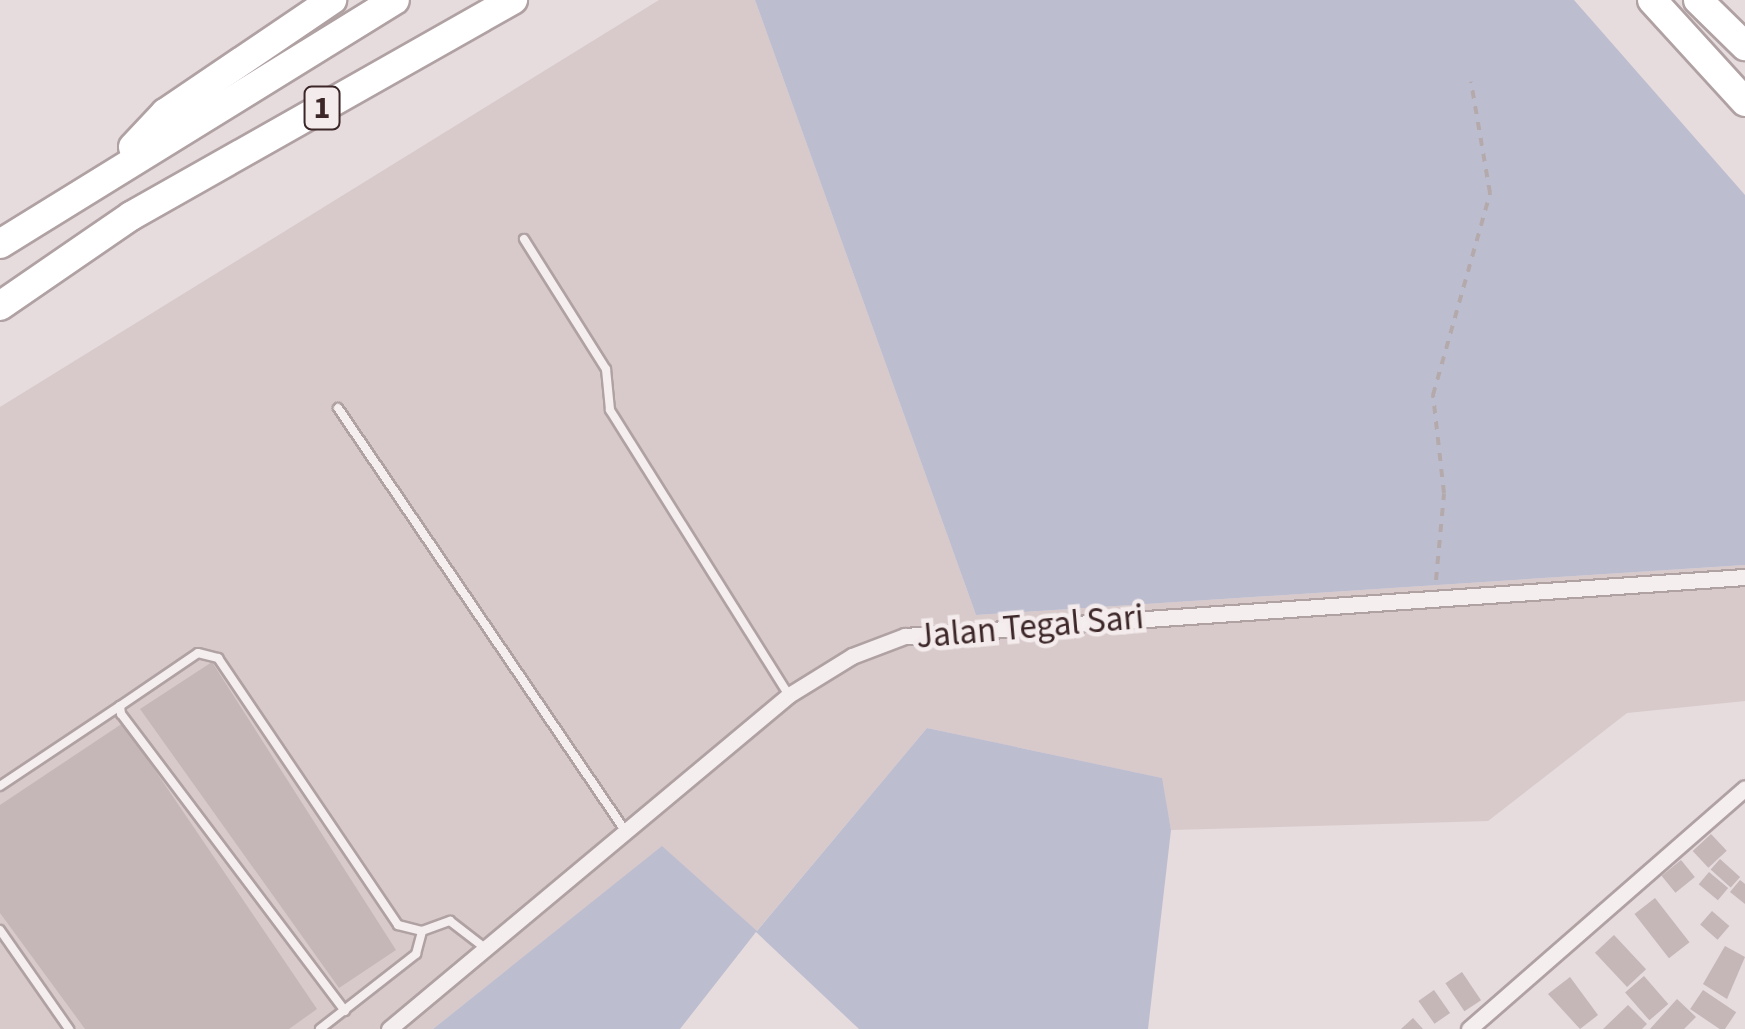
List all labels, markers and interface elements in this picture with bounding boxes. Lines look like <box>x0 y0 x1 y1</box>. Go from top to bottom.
road number: 1 <box>302 81 342 135</box>
street label: Jalan Tegal Sari <box>914 596 1146 658</box>

